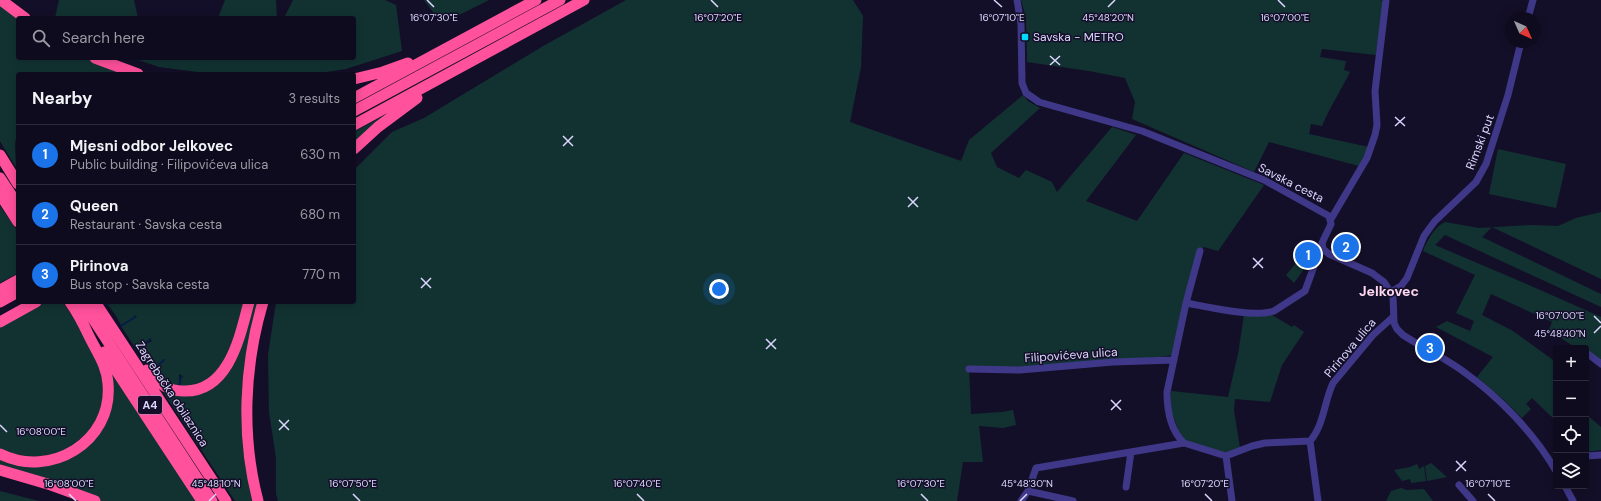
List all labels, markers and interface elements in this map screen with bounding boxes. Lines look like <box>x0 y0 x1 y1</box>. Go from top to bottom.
text: 16°07'30"E <box>410 11 458 24</box>
text: 16°07'20"E <box>694 11 742 24</box>
text: 16°07'10"E <box>979 11 1025 24</box>
text: 45°48'20"N <box>1082 11 1134 24</box>
text: 16°07'00"E <box>1261 11 1310 24</box>
north arrow <box>1505 12 1541 48</box>
search box <box>16 16 356 60</box>
icon: search <box>30 27 52 49</box>
text: Search here <box>62 28 145 48</box>
place label: Savska - METRO <box>1033 29 1124 45</box>
marker: Savska - METRO <box>1020 32 1030 42</box>
text: Nearby <box>32 87 92 109</box>
text: 3 results <box>288 90 340 107</box>
street label: Rimski put <box>1462 112 1498 172</box>
text: Mjesni odbor Jelkovec <box>70 136 233 156</box>
text: 1 <box>43 146 47 163</box>
text: 630 m <box>300 146 340 163</box>
text: Public building · Filipovićeva ulica <box>70 156 268 173</box>
street label: Savska cesta <box>1255 160 1327 206</box>
text: Queen <box>70 196 118 216</box>
text: 2 <box>41 206 49 223</box>
text: 680 m <box>300 206 340 223</box>
text: Restaurant · Savska cesta <box>70 216 222 233</box>
pin: 2 <box>1333 232 1359 262</box>
pin: 1 <box>1295 240 1321 270</box>
text: Pirinova <box>70 256 128 276</box>
text: 3 <box>41 266 49 283</box>
text: 770 m <box>302 266 340 283</box>
text: Bus stop · Savska cesta <box>70 276 209 293</box>
your location <box>709 279 729 299</box>
district label: Jelkovec <box>1359 282 1419 300</box>
text: 16°07'00"E <box>1536 309 1585 322</box>
street label: Pirinova ulica <box>1321 315 1379 381</box>
text: 45°48'40"N <box>1534 327 1586 340</box>
pin: 3 <box>1417 333 1443 363</box>
street label: Zagrebačka obilaznica <box>132 338 212 450</box>
street label: Filipovićeva ulica <box>1024 344 1118 366</box>
map controls <box>1553 345 1589 489</box>
button: + <box>1553 345 1589 381</box>
button: − <box>1553 381 1589 417</box>
road number: A4 <box>138 396 162 414</box>
button: locate <box>1553 417 1589 453</box>
text: 16°08'00"E <box>16 425 66 438</box>
button: layers <box>1553 453 1589 489</box>
text: 16°08'00"E <box>44 477 94 490</box>
text: 45°48'10"N <box>191 477 241 490</box>
text: 16°07'50"E <box>329 477 377 490</box>
text: 16°07'40"E <box>613 477 661 490</box>
text: 16°07'30"E <box>897 477 945 490</box>
text: 45°48'30"N <box>1001 477 1053 490</box>
text: 16°07'20"E <box>1181 477 1229 490</box>
text: 16°07'10"E <box>1465 477 1511 490</box>

